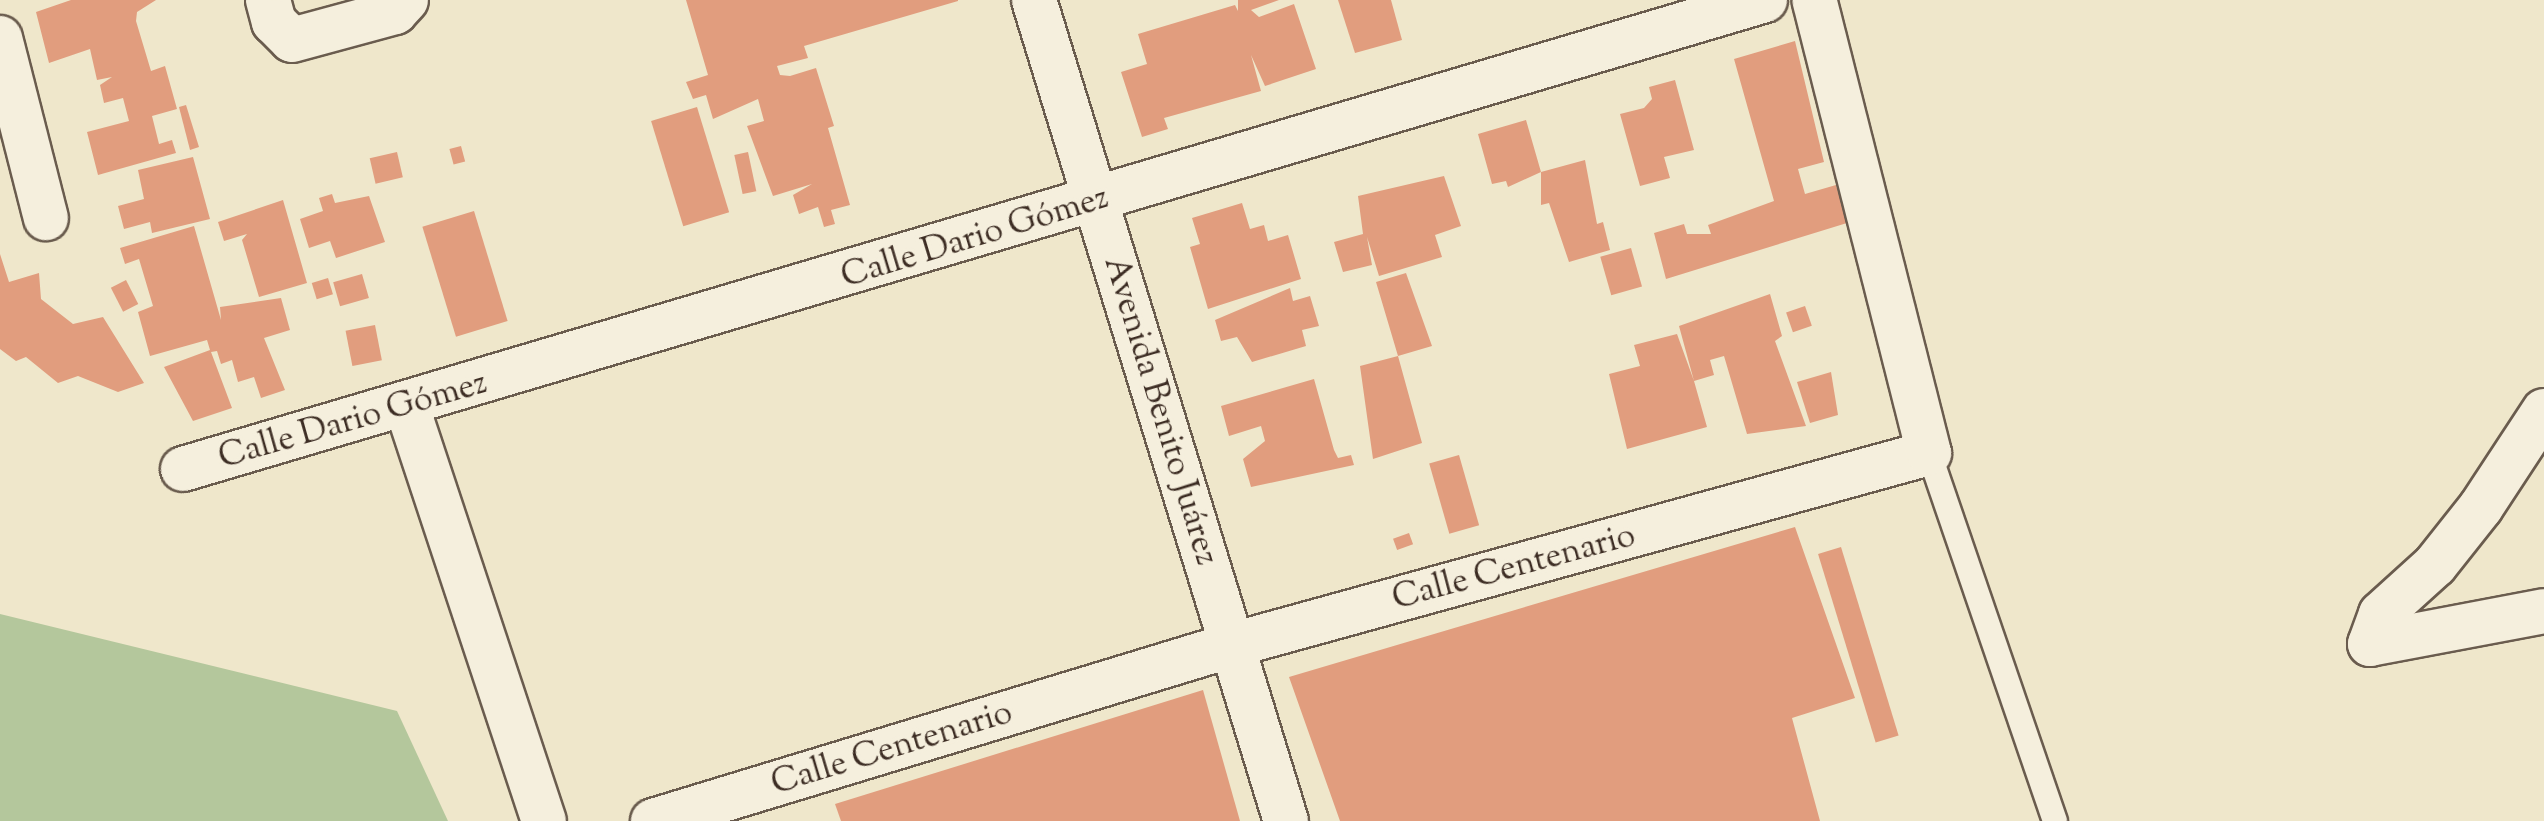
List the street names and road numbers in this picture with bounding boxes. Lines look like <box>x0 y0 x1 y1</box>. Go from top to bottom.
street label: Calle Dario Gómez <box>836 178 1114 298</box>
street label: Avenida Benito Juárez <box>1094 252 1226 570</box>
street label: Calle Dario Gómez <box>214 363 492 479</box>
street label: Calle Centenario <box>1388 516 1640 620</box>
street label: Calle Centenario <box>767 693 1017 805</box>

